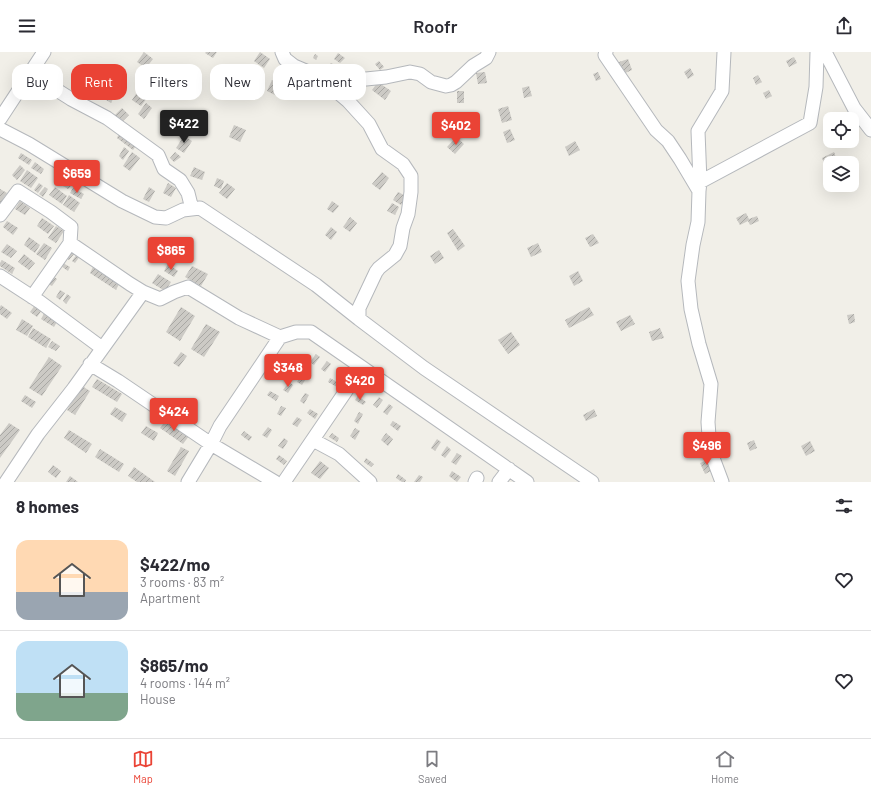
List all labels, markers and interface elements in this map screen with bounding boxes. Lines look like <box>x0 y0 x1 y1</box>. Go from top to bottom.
icon: menu <box>16 15 38 37</box>
text: Roofr <box>413 15 458 37</box>
icon: share <box>833 15 855 37</box>
chip: Buy <box>12 64 63 100</box>
chip: Rent <box>71 64 127 100</box>
chip: Filters <box>135 64 202 100</box>
chip: New <box>210 64 265 100</box>
chip: Apartment <box>273 64 366 100</box>
pin: $422 <box>160 110 208 144</box>
pin: $402 <box>432 112 480 146</box>
map controls <box>823 112 859 192</box>
button: locate <box>823 112 859 148</box>
text: $422 <box>169 115 199 131</box>
text: $402 <box>441 117 471 133</box>
button: layers <box>823 156 859 192</box>
pin: $659 <box>53 160 101 194</box>
text: $659 <box>63 165 91 181</box>
pin: $865 <box>147 237 195 271</box>
text: $865 <box>157 242 185 258</box>
pin: $348 <box>264 354 312 388</box>
text: $348 <box>273 359 303 375</box>
pin: $420 <box>336 367 384 401</box>
text: $420 <box>345 372 375 388</box>
pin: $424 <box>150 398 198 432</box>
text: $424 <box>159 403 189 419</box>
pin: $496 <box>683 432 731 466</box>
text: $496 <box>692 437 722 453</box>
icon: filters <box>833 495 855 517</box>
text: 8 homes <box>16 496 79 516</box>
text: $422/mo <box>140 554 210 574</box>
icon: home <box>48 556 96 604</box>
icon: heart <box>833 569 855 591</box>
text: 3 rooms · 83 m² <box>140 574 224 590</box>
text: Apartment <box>140 590 201 606</box>
text: $865/mo <box>140 655 208 675</box>
icon: home <box>48 657 96 705</box>
icon: heart <box>833 670 855 692</box>
text: 4 rooms · 144 m² <box>140 675 230 691</box>
text: House <box>140 691 176 707</box>
tab: Map <box>132 748 154 785</box>
tab: Saved <box>418 748 447 785</box>
tab: Home <box>711 748 739 785</box>

